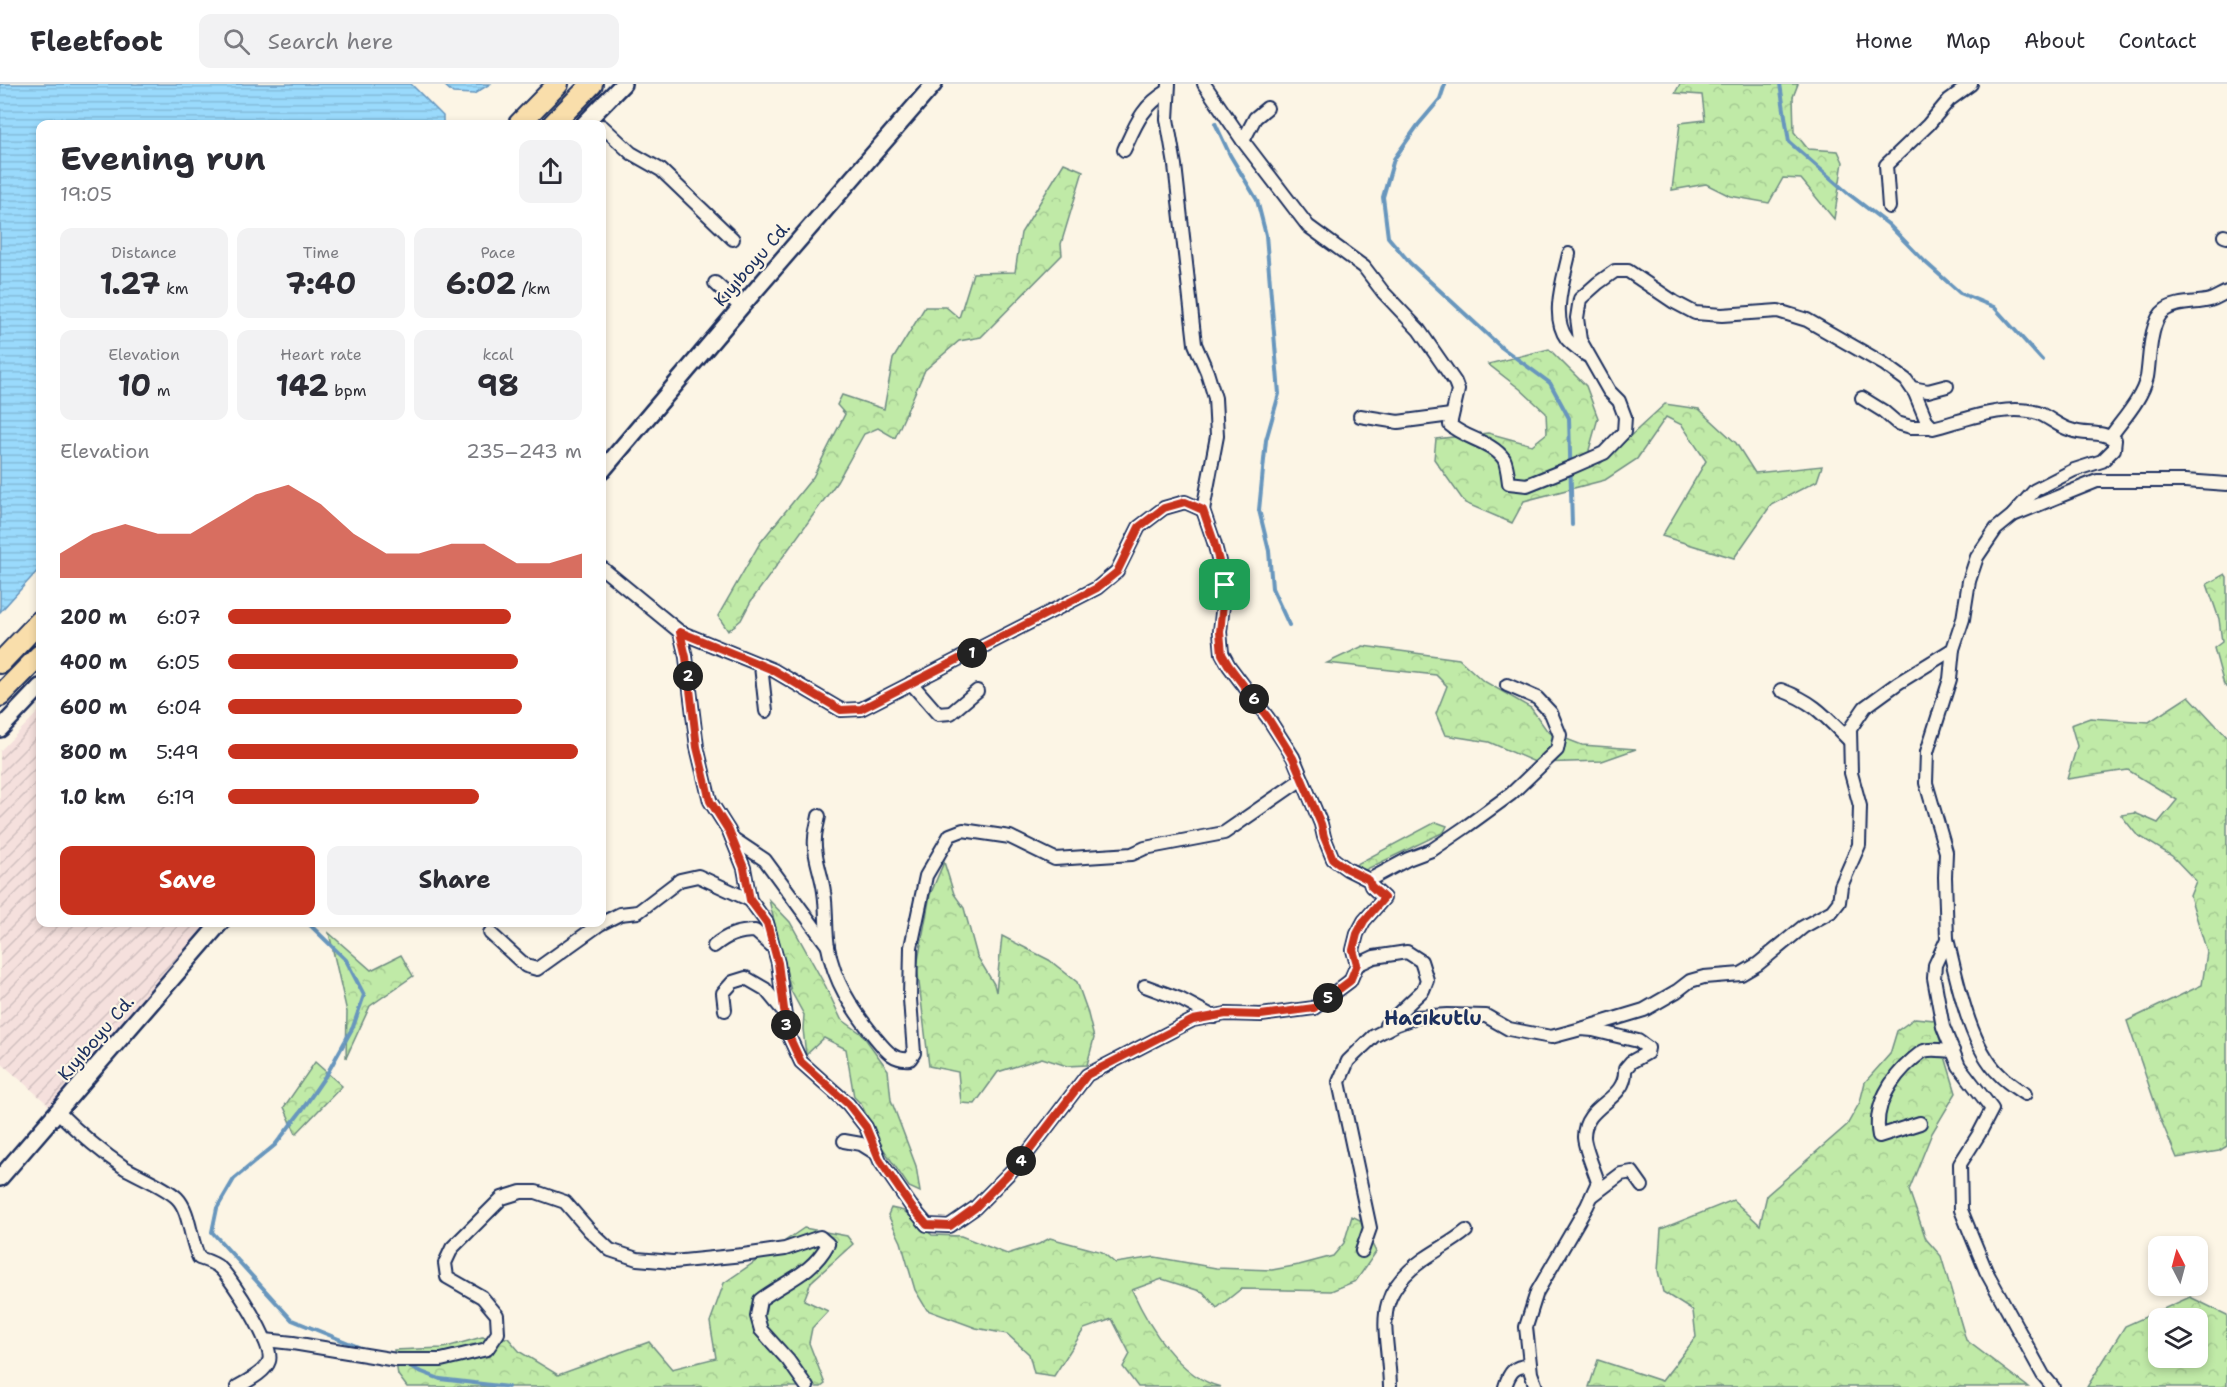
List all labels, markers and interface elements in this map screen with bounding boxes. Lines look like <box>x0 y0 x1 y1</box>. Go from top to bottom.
search box <box>199 14 619 68</box>
text: Fleetfoot <box>30 22 163 60</box>
icon: search <box>220 25 253 58</box>
text: Search here <box>268 27 393 56</box>
text: Home <box>1855 27 1913 55</box>
text: Map <box>1946 27 1991 55</box>
text: About <box>2024 27 2085 55</box>
text: Contact <box>2118 27 2197 55</box>
text: Evening run <box>60 136 266 181</box>
button: share <box>519 140 582 203</box>
text: 19:05 <box>60 181 112 207</box>
street label: Kıyıboyu Cd. <box>708 216 796 312</box>
text: Distance <box>111 242 177 263</box>
text: Time <box>303 242 339 263</box>
text: Pace <box>480 242 516 263</box>
text: 1.27 <box>99 263 161 304</box>
text: 7:40 <box>285 263 357 304</box>
text: 6:02 <box>446 263 516 304</box>
text: km <box>161 278 189 299</box>
text: /km <box>516 278 550 299</box>
text: Elevation <box>108 344 180 365</box>
text: Heart rate <box>280 344 362 365</box>
text: kcal <box>482 344 514 365</box>
text: 10 <box>117 365 151 406</box>
text: 142 <box>275 365 329 406</box>
text: 98 <box>477 365 519 406</box>
text: m <box>151 380 171 401</box>
text: bpm <box>329 380 367 401</box>
text: Elevation <box>60 438 150 464</box>
text: 235–243 m <box>466 438 582 464</box>
pin <box>1199 559 1250 610</box>
icon: arrive <box>1208 568 1241 601</box>
text: 200 m <box>60 604 127 630</box>
text: 6:07 <box>156 604 201 630</box>
pin: 1 <box>957 638 987 668</box>
text: 1 <box>968 642 976 663</box>
text: 400 m <box>60 649 127 675</box>
text: 6:05 <box>156 649 200 675</box>
pin: 2 <box>673 661 703 691</box>
text: 2 <box>682 665 694 686</box>
pin: 6 <box>1239 684 1269 714</box>
text: 6 <box>1248 688 1260 709</box>
text: 600 m <box>60 694 127 720</box>
text: 6:04 <box>156 694 202 720</box>
text: 800 m <box>60 739 127 765</box>
text: 5:49 <box>156 739 199 765</box>
text: 1.0 km <box>60 784 125 810</box>
text: 6:19 <box>156 784 195 810</box>
button: Save <box>60 846 315 915</box>
button: Share <box>327 846 582 915</box>
pin: 5 <box>1313 983 1343 1013</box>
text: 5 <box>1323 987 1333 1008</box>
street label: Kıyıboyu Cd. <box>52 990 140 1086</box>
district label: Hacıkutlu <box>1384 1005 1482 1031</box>
pin: 3 <box>771 1010 801 1040</box>
text: 3 <box>780 1014 792 1035</box>
pin: 4 <box>1006 1146 1036 1176</box>
text: 4 <box>1015 1150 1027 1171</box>
north arrow <box>2148 1236 2208 1296</box>
map controls <box>2148 1236 2208 1368</box>
button: layers <box>2148 1308 2208 1368</box>

